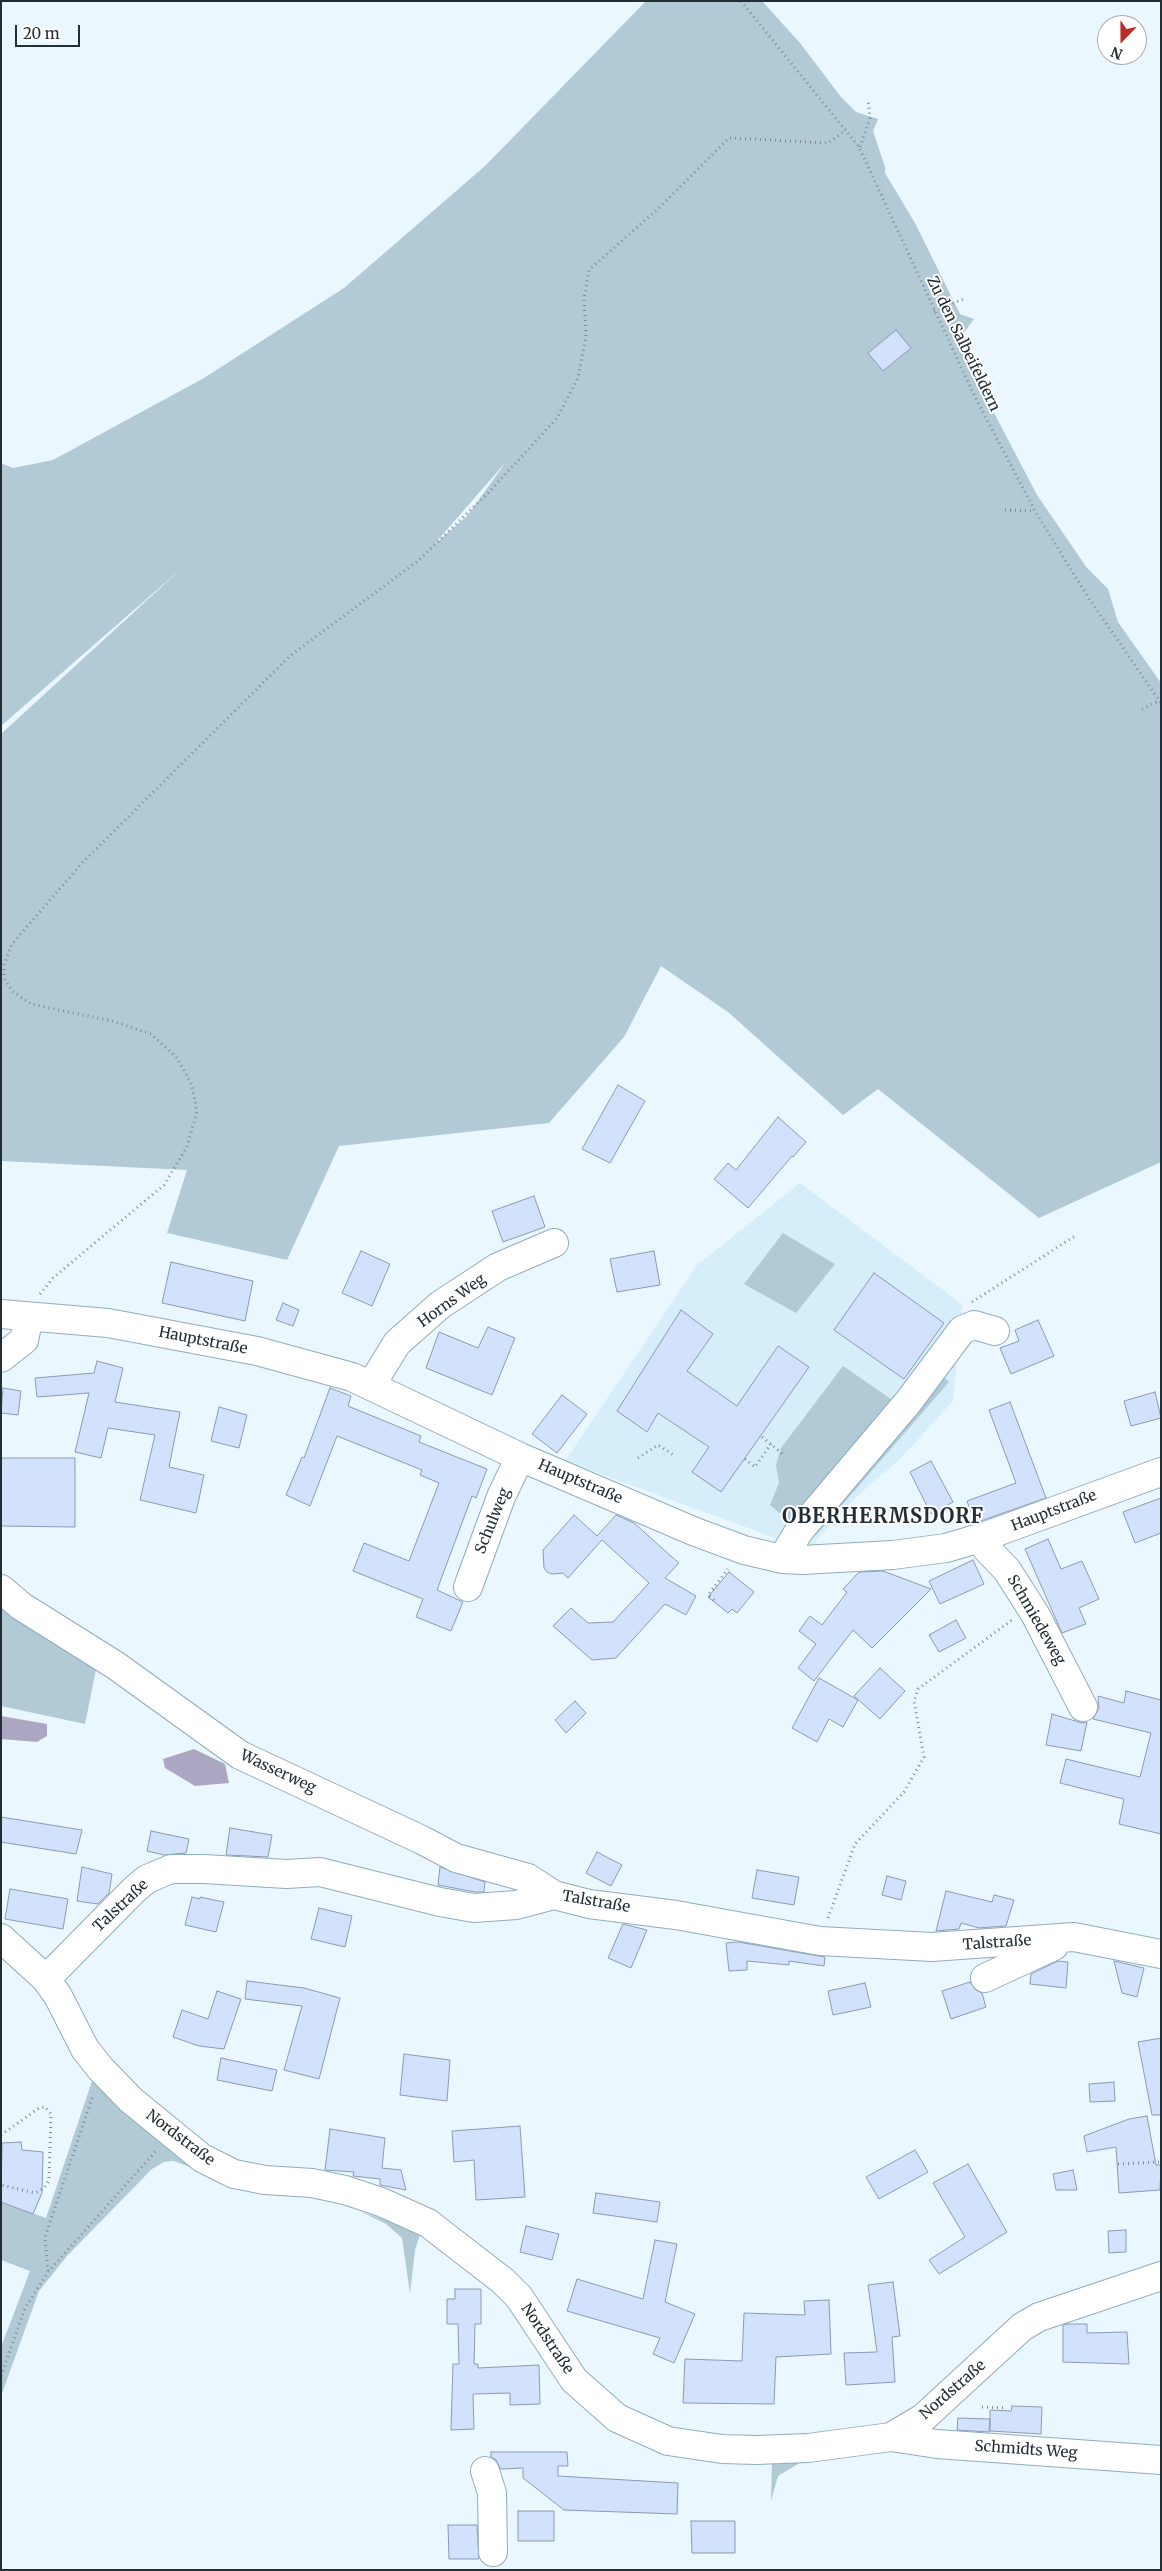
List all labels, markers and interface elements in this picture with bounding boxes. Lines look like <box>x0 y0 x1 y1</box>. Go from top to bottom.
scale bar <box>18 15 82 47</box>
north arrow <box>1097 15 1147 65</box>
text: 20 m <box>23 24 60 43</box>
text: N <box>1108 43 1125 63</box>
street label: Zu den Salbeifeldern <box>922 273 1004 415</box>
street label: Horns Weg <box>415 1270 489 1332</box>
street label: Hauptstraße <box>157 1324 249 1358</box>
street label: Hauptstraße <box>535 1456 625 1508</box>
street label: Schulweg <box>472 1485 514 1557</box>
street label: Hauptstraße <box>1009 1486 1099 1536</box>
district label: OBERHERMSDORF <box>780 1505 986 1529</box>
street label: Schmiedeweg <box>1003 1572 1069 1668</box>
street label: Wasserweg <box>237 1747 319 1797</box>
street label: Talstraße <box>90 1876 152 1936</box>
street label: Talstraße <box>561 1887 631 1917</box>
street label: Talstraße <box>962 1932 1032 1954</box>
street label: Nordstraße <box>142 2106 218 2170</box>
street label: Nordstraße <box>517 2300 577 2378</box>
street label: Nordstraße <box>916 2357 990 2423</box>
street label: Schmidts Weg <box>974 2437 1078 2463</box>

